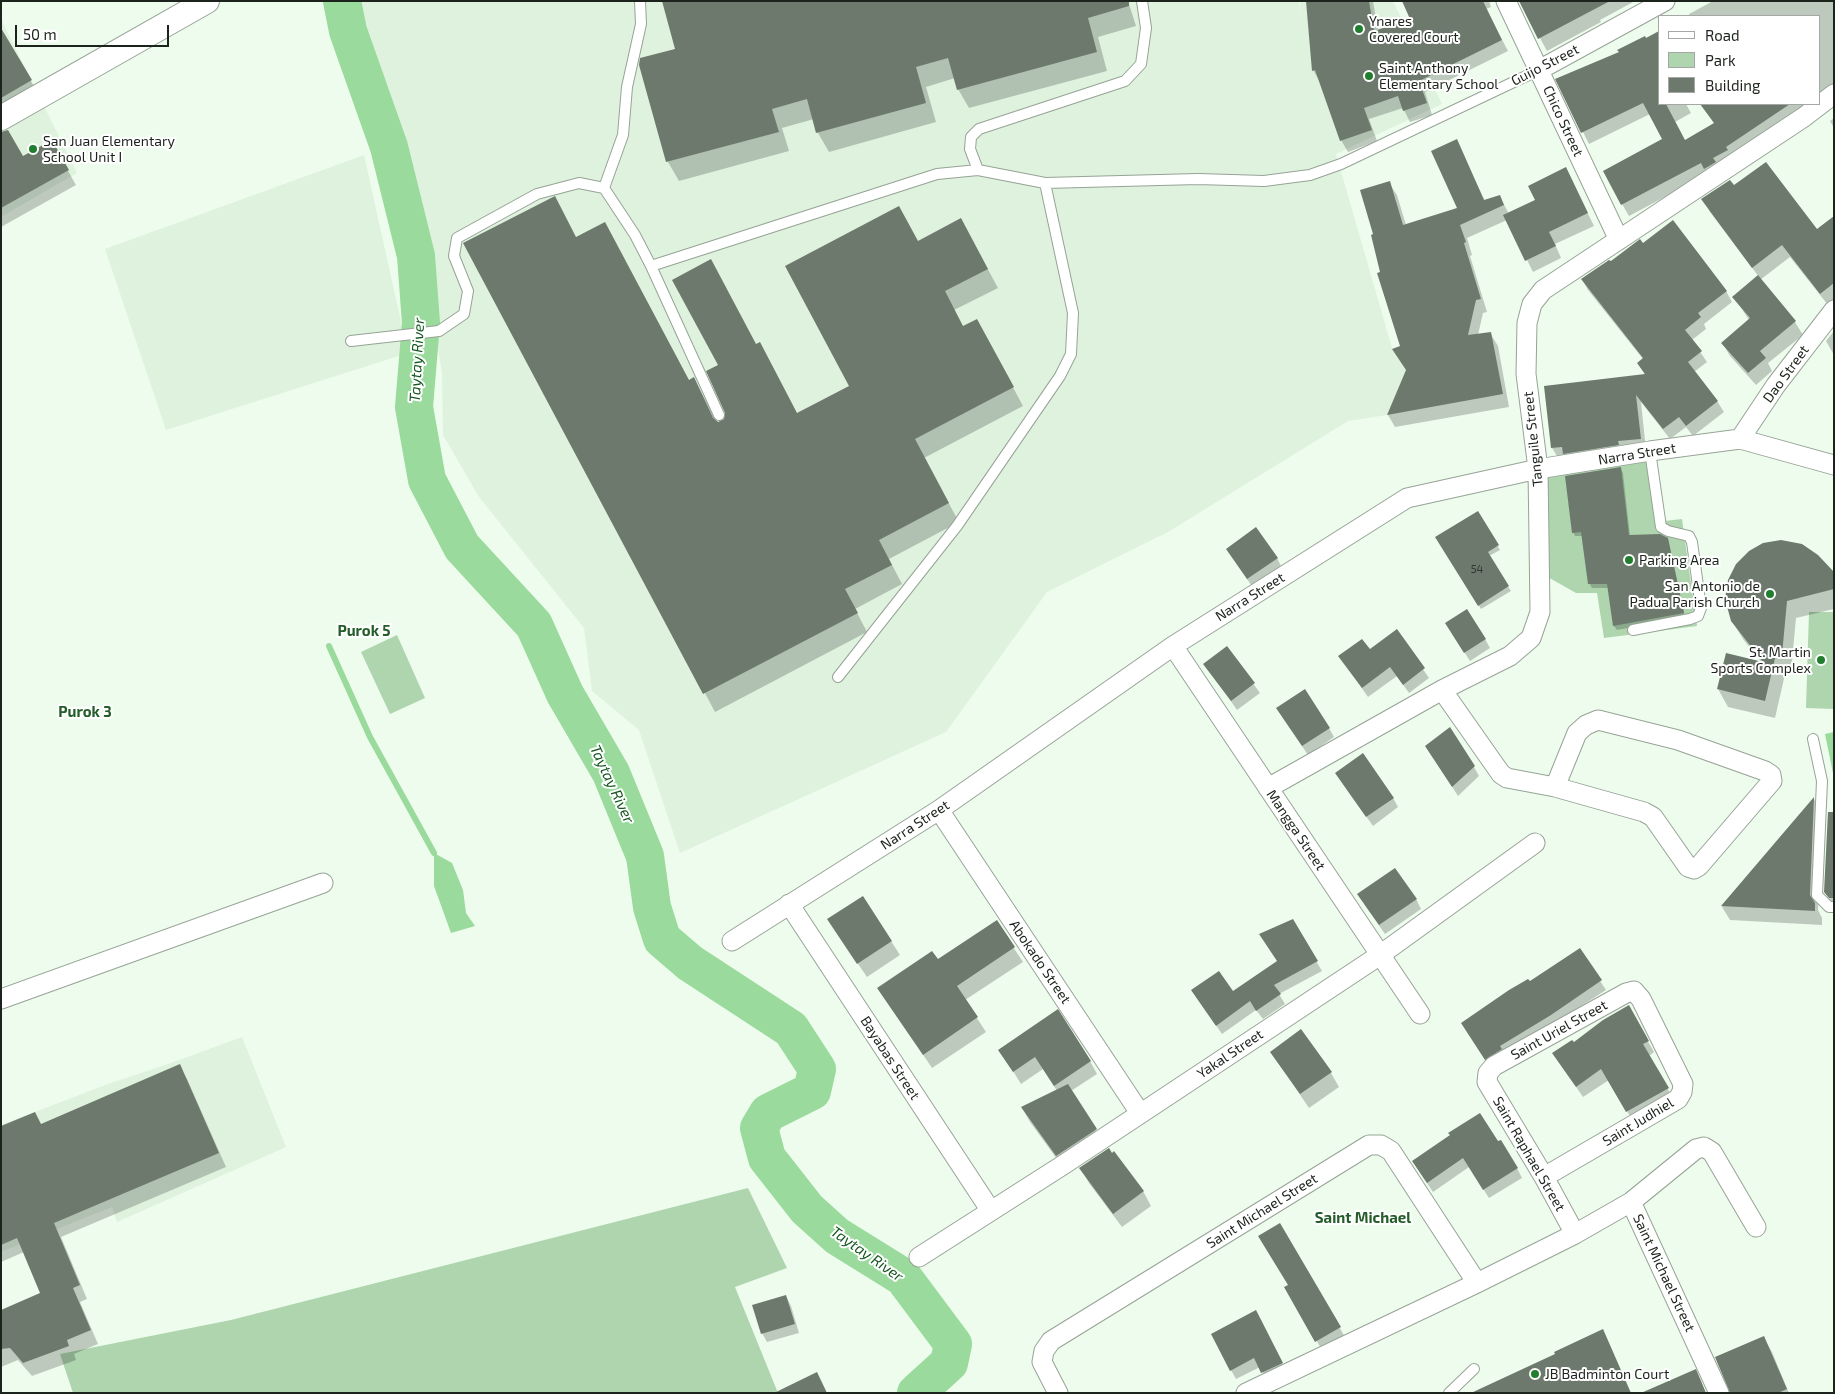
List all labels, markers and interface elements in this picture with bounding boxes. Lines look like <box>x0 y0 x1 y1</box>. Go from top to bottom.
place label: Ynares Covered Court <box>1369 13 1459 46</box>
scale bar <box>18 15 171 47</box>
legend <box>1658 15 1820 105</box>
marker: Ynares Covered Court <box>1353 23 1365 35</box>
text: 50 m <box>23 25 57 43</box>
text: Road <box>1705 26 1740 44</box>
street label: Guijo Street <box>1508 41 1582 89</box>
text: Park <box>1705 51 1736 69</box>
place label: Saint Anthony Elementary School <box>1379 60 1498 92</box>
marker: Saint Anthony Elementary School <box>1363 70 1375 82</box>
text: Building <box>1705 76 1760 94</box>
street label: Chico Street <box>1539 83 1587 159</box>
place label: San Juan Elementary School Unit I <box>43 133 175 166</box>
marker: San Juan Elementary School Unit I <box>27 143 39 155</box>
water label: Taytay River <box>406 317 428 403</box>
street label: Dao Street <box>1760 342 1812 406</box>
street label: Tanguile Street <box>1520 391 1546 487</box>
street label: Narra Street <box>1597 440 1677 468</box>
place label: Parking Area <box>1639 552 1720 568</box>
marker: Parking Area <box>1623 554 1635 566</box>
house number: 54 <box>1471 562 1483 576</box>
street label: Narra Street <box>1212 569 1288 625</box>
place label: San Antonio de Padua Parish Church <box>1629 578 1760 610</box>
marker: San Antonio de Padua Parish Church <box>1764 588 1776 600</box>
district label: Purok 5 <box>337 622 391 640</box>
place label: St. Martin Sports Complex <box>1711 644 1811 676</box>
marker: St. Martin Sports Complex <box>1815 654 1827 666</box>
district label: Purok 3 <box>58 703 112 721</box>
water label: Taytay River <box>586 742 638 826</box>
street label: Mangga Street <box>1263 787 1329 873</box>
street label: Narra Street <box>878 797 952 853</box>
street label: Abokado Street <box>1006 917 1074 1007</box>
street label: Saint Uriel Street <box>1508 997 1610 1063</box>
street label: Bayabas Street <box>857 1013 923 1103</box>
street label: Yakal Street <box>1194 1026 1266 1082</box>
street label: Saint Raphael Street <box>1489 1094 1569 1214</box>
street label: Saint Judhiel <box>1600 1094 1676 1150</box>
street label: Saint Michael Street <box>1203 1170 1321 1252</box>
district label: Saint Michael <box>1315 1209 1411 1227</box>
street label: Saint Michael Street <box>1629 1212 1699 1334</box>
water label: Taytay River <box>827 1222 907 1286</box>
place label: JB Badminton Court <box>1545 1366 1669 1382</box>
marker: JB Badminton Court <box>1529 1368 1541 1380</box>

